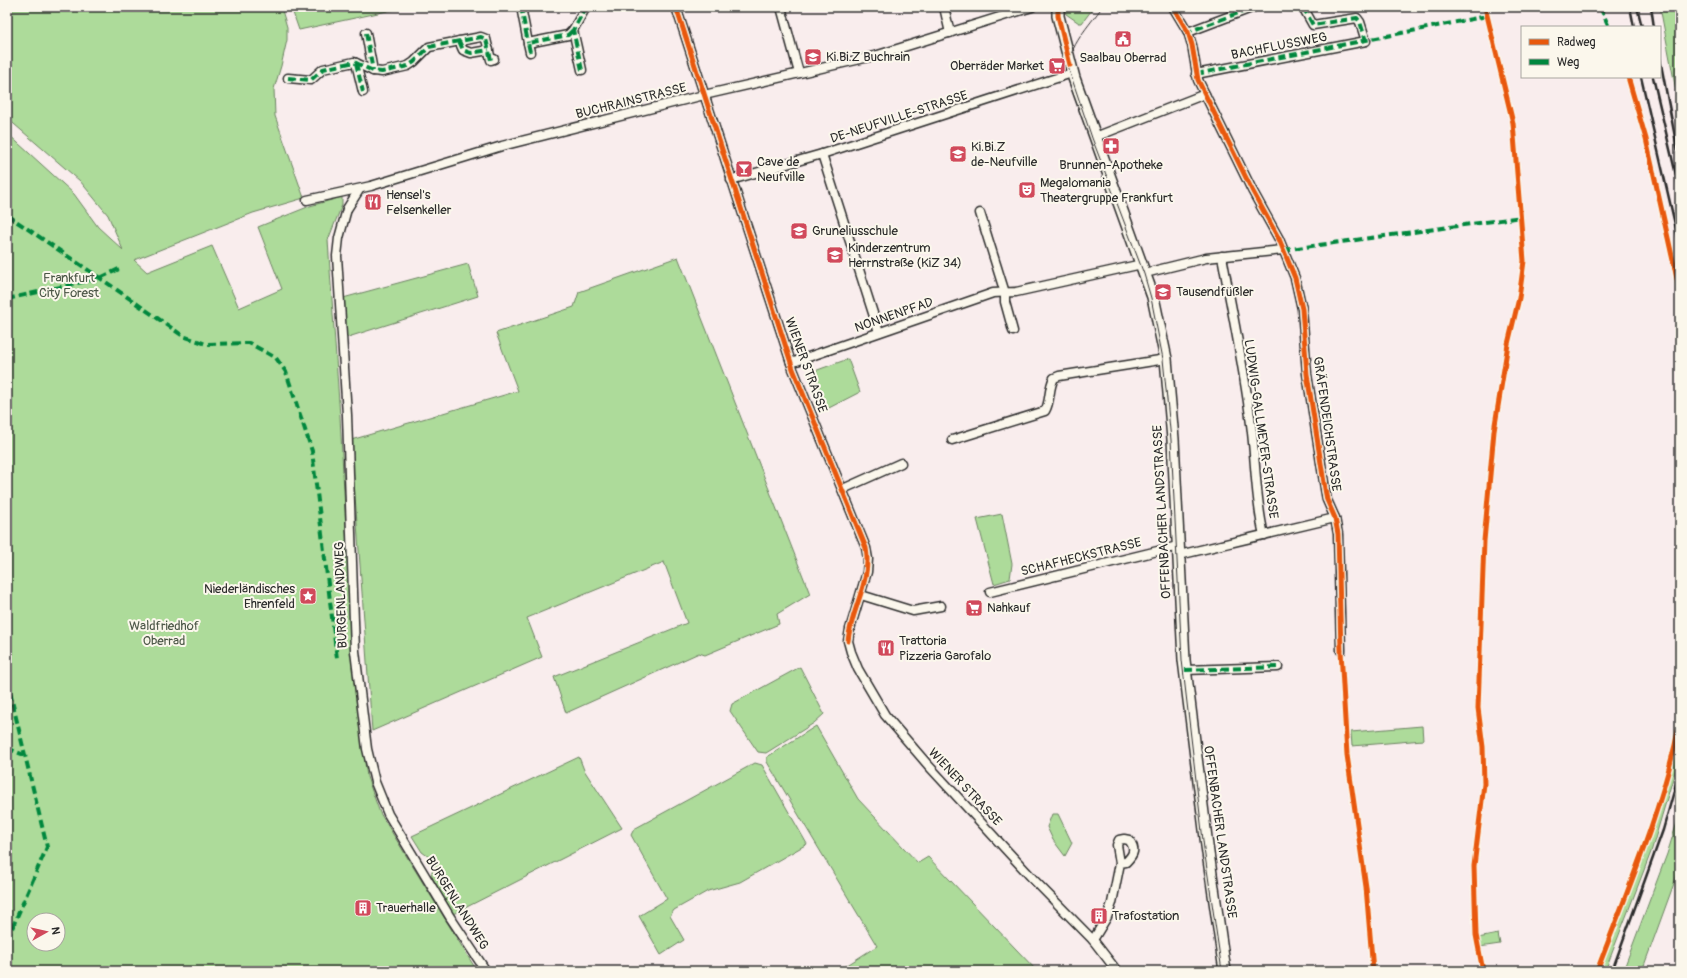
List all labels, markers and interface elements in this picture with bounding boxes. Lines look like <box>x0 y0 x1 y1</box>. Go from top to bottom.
legend <box>1521 26 1661 78</box>
public building icon: Saalbau Oberrad <box>1113 29 1133 49</box>
street label: BACHFLUSSWEG <box>1230 29 1328 63</box>
text: Radweg <box>1557 35 1595 50</box>
school or university icon: Ki.Bi.Z Buchrain <box>803 47 823 67</box>
place label: Ki.Bi.Z Buchrain <box>826 49 910 65</box>
place label: Saalbau Oberrad <box>1079 50 1167 66</box>
text: Weg <box>1557 55 1579 70</box>
supermarket icon: Oberräder Market <box>1047 56 1067 76</box>
place label: Oberräder Market <box>950 58 1045 74</box>
street label: BUCHRAINSTRASSE <box>574 79 688 122</box>
street label: DE-NEUFVILLE-STRASSE <box>828 87 970 147</box>
pharmacy icon: Brunnen-Apotheke <box>1101 136 1121 156</box>
place label: Ki.Bi.Z de-Neufville <box>971 139 1038 170</box>
school or university icon: Ki.Bi.Z de-Neufville <box>948 144 968 164</box>
place label: Cave de Neufville <box>757 154 805 185</box>
place label: Brunnen-Apotheke <box>1059 157 1163 173</box>
bar icon: Cave de Neufville <box>734 159 754 179</box>
place label: Megalomania Theatergruppe Frankfurt <box>1040 175 1174 206</box>
theatre icon: Megalomania Theatergruppe Frankfurt <box>1017 180 1037 200</box>
place label: Hensel's Felsenkeller <box>386 187 452 218</box>
restaurant icon: Hensel's Felsenkeller <box>363 192 383 212</box>
school or university icon: Gruneliusschule <box>789 221 809 241</box>
place label: Gruneliusschule <box>812 223 898 239</box>
place label: Kinderzentrum Herrnstraße (KiZ 34) <box>848 240 962 271</box>
school or university icon: Kinderzentrum Herrnstraße (KiZ 34) <box>825 245 845 265</box>
park label: Frankfurt City Forest <box>39 270 100 301</box>
school or university icon: Tausendfüßler <box>1153 282 1173 302</box>
place label: Tausendfüßler <box>1176 284 1254 300</box>
street label: NONNENPFAD <box>853 294 935 336</box>
street label: WIENER STRASSE <box>781 315 831 415</box>
street label: LUDWIG-GALLMEYER-STRASSE <box>1240 338 1282 520</box>
street label: GRÄFENDEICHSTRASSE <box>1310 356 1344 493</box>
street label: OFFENBACHER LANDSTRASSE <box>1149 424 1175 599</box>
street label: SCHAFHECKSTRASSE <box>1019 534 1143 580</box>
street label: BURGENLANDWEG <box>331 541 351 649</box>
place label: Niederländisches Ehrenfeld <box>204 581 295 612</box>
place icon: Niederländisches Ehrenfeld <box>298 586 318 606</box>
supermarket icon: Nahkauf <box>964 598 984 618</box>
place label: Nahkauf <box>987 600 1032 616</box>
park label: Waldfriedhof Oberrad <box>129 618 200 649</box>
place label: Trattoria Pizzeria Garofalo <box>899 633 991 664</box>
restaurant icon: Trattoria Pizzeria Garofalo <box>876 638 896 658</box>
street label: WIENER STRASSE <box>925 745 1005 829</box>
street label: OFFENBACHER LANDSTRASSE <box>1200 745 1240 920</box>
street label: BURGENLANDWEG <box>422 853 492 953</box>
building icon: Trauerhalle <box>353 898 373 918</box>
place label: Trauerhalle <box>376 900 436 916</box>
building icon: Trafostation <box>1089 906 1109 926</box>
place label: Trafostation <box>1112 908 1179 924</box>
north arrow <box>26 912 66 952</box>
text: N <box>48 926 62 936</box>

